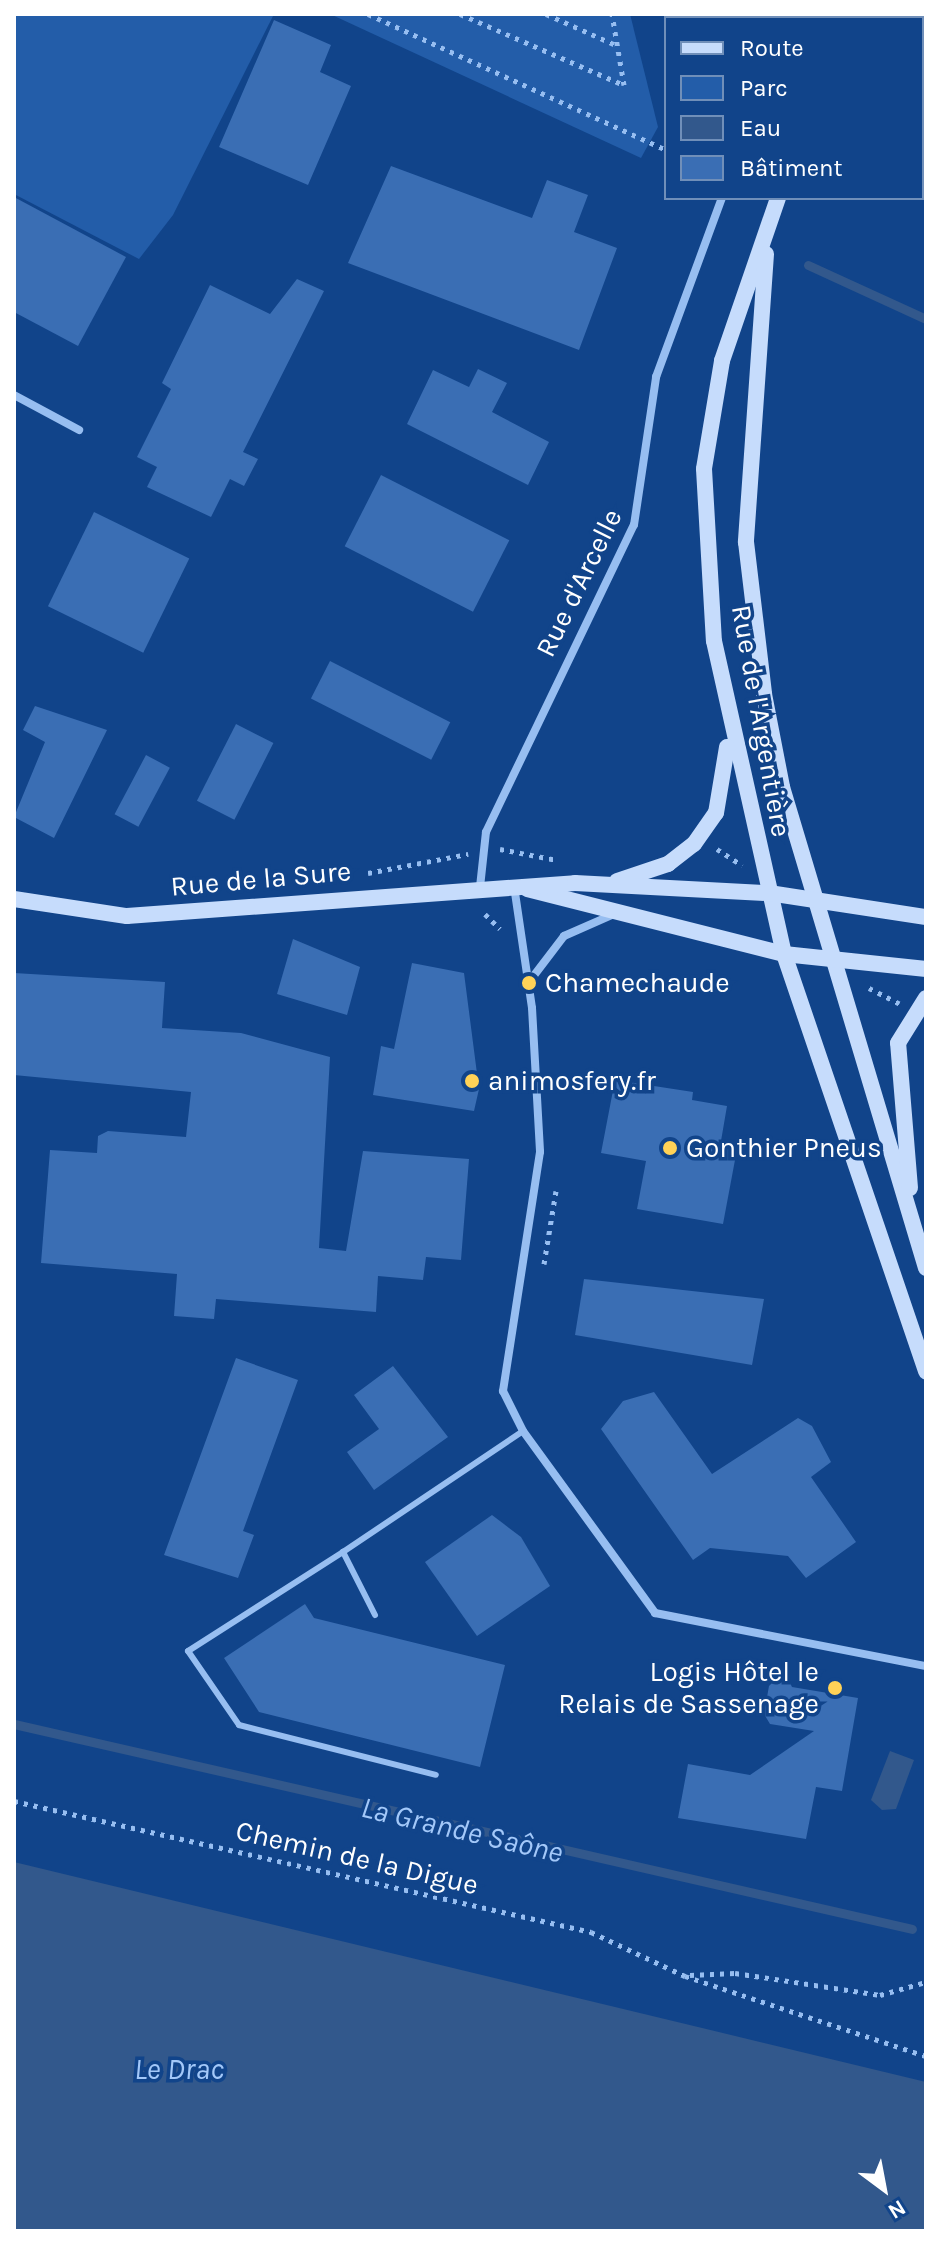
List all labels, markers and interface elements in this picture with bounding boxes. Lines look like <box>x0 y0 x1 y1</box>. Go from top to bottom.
legend <box>664 16 924 200</box>
text: Route <box>740 34 804 62</box>
text: Parc <box>740 74 788 102</box>
text: Eau <box>740 114 781 142</box>
text: Bâtiment <box>740 154 843 182</box>
street label: Rue d'Arcelle <box>529 503 629 663</box>
street label: Rue de l'Argentière <box>724 602 798 840</box>
street label: Rue de la Sure <box>169 854 353 904</box>
place label: Chamechaude <box>545 966 730 1000</box>
marker: Chamechaude <box>520 974 538 992</box>
place label: animosfery.fr <box>488 1064 656 1098</box>
marker: animosfery.fr <box>463 1072 481 1090</box>
place label: Gonthier Pneus <box>686 1131 882 1165</box>
marker: Gonthier Pneus <box>661 1139 679 1157</box>
place label: Logis Hôtel le Relais de Sassenage <box>558 1655 819 1721</box>
marker: Logis Hôtel le Relais de Sassenage <box>826 1679 844 1697</box>
water label: La Grande Saône <box>358 1789 566 1871</box>
street label: Chemin de la Digue <box>232 1814 482 1902</box>
water label: Le Drac <box>134 2051 224 2087</box>
north arrow <box>844 2149 924 2229</box>
text: N <box>883 2194 910 2225</box>

